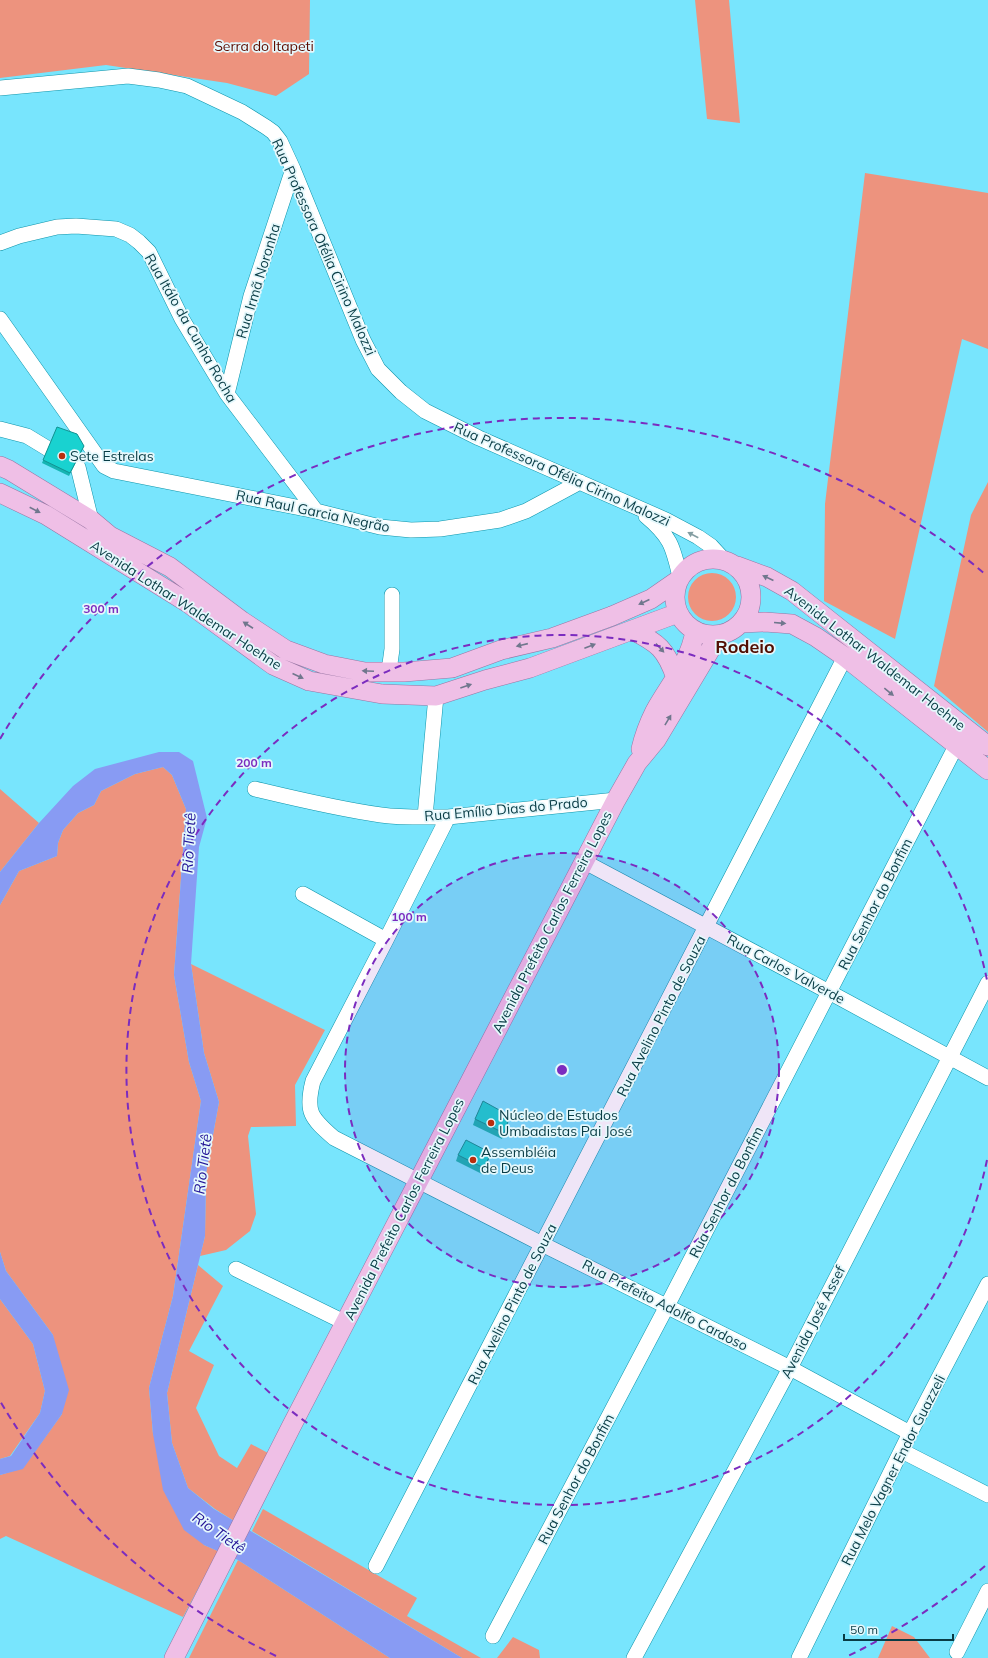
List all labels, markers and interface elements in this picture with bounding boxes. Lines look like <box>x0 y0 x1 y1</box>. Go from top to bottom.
park label: Serra do Itapeti <box>214 37 314 55</box>
street label: Rua Professora Ofélia Cirino Malozzi <box>268 136 380 358</box>
street label: Rua Irmã Noronha <box>232 221 284 341</box>
street label: Rua Itálo da Cunha Rocha <box>141 250 241 406</box>
street label: Rua Professora Ofélia Cirino Malozzi <box>451 418 673 530</box>
place label: Sete Estrelas <box>70 447 154 465</box>
marker: Sete Estrelas <box>57 451 67 461</box>
street label: Rua Raul Garcia Negrão <box>234 486 392 536</box>
one-way arrow <box>29 506 41 513</box>
one-way arrow <box>688 532 699 538</box>
street label: Avenida Lothar Waldemar Hoehne <box>87 536 285 674</box>
one-way arrow <box>762 575 774 581</box>
street label: Avenida Lothar Waldemar Hoehne <box>781 582 969 734</box>
one-way arrow <box>638 599 650 605</box>
text: 300 m <box>83 601 119 616</box>
one-way arrow <box>774 620 786 626</box>
one-way arrow <box>243 621 254 629</box>
district label: Rodeio <box>715 635 775 658</box>
one-way arrow <box>516 643 528 649</box>
one-way arrow <box>584 643 595 649</box>
one-way arrow <box>655 643 665 653</box>
one-way arrow <box>361 668 374 674</box>
one-way arrow <box>293 674 305 680</box>
one-way arrow <box>461 683 473 689</box>
one-way arrow <box>883 687 894 696</box>
one-way arrow <box>664 714 671 726</box>
text: 200 m <box>236 755 272 770</box>
street label: Rua Emílio Dias do Prado <box>424 793 588 825</box>
street label: Avenida Prefeito Carlos Ferreira Lopes <box>488 808 616 1036</box>
water label: Rio Tietê <box>177 812 200 874</box>
street label: Rua Senhor do Bonfim <box>834 835 916 973</box>
text: 100 m <box>391 909 427 924</box>
street label: Rua Carlos Valverde <box>724 930 848 1008</box>
street label: Rua Avelino Pinto de Souza <box>612 932 710 1100</box>
centre of rings <box>555 1063 569 1077</box>
street label: Avenida Prefeito Carlos Ferreira Lopes <box>340 1095 468 1323</box>
place label: Núcleo de Estudos Umbadistas Pai José <box>499 1106 632 1140</box>
marker: Núcleo de Estudos Umbadistas Pai José <box>486 1118 496 1128</box>
street label: Rua Senhor do Bonfim <box>685 1123 767 1261</box>
water label: Rio Tietê <box>189 1133 216 1195</box>
place label: Assembléia de Deus <box>481 1143 556 1177</box>
marker: Assembléia de Deus <box>468 1155 478 1165</box>
street label: Rua Avelino Pinto de Souza <box>463 1220 561 1388</box>
street label: Rua Prefeito Adolfo Cardoso <box>579 1255 751 1355</box>
street label: Avenida José Assef <box>777 1262 849 1381</box>
street label: Rua Melo Vagner Endor Guazzeli <box>837 1372 949 1568</box>
street label: Rua Senhor do Bonfim <box>534 1411 618 1547</box>
water label: Rio Tietê <box>189 1507 250 1558</box>
scale bar <box>844 1616 953 1642</box>
text: 50 m <box>850 1622 878 1637</box>

